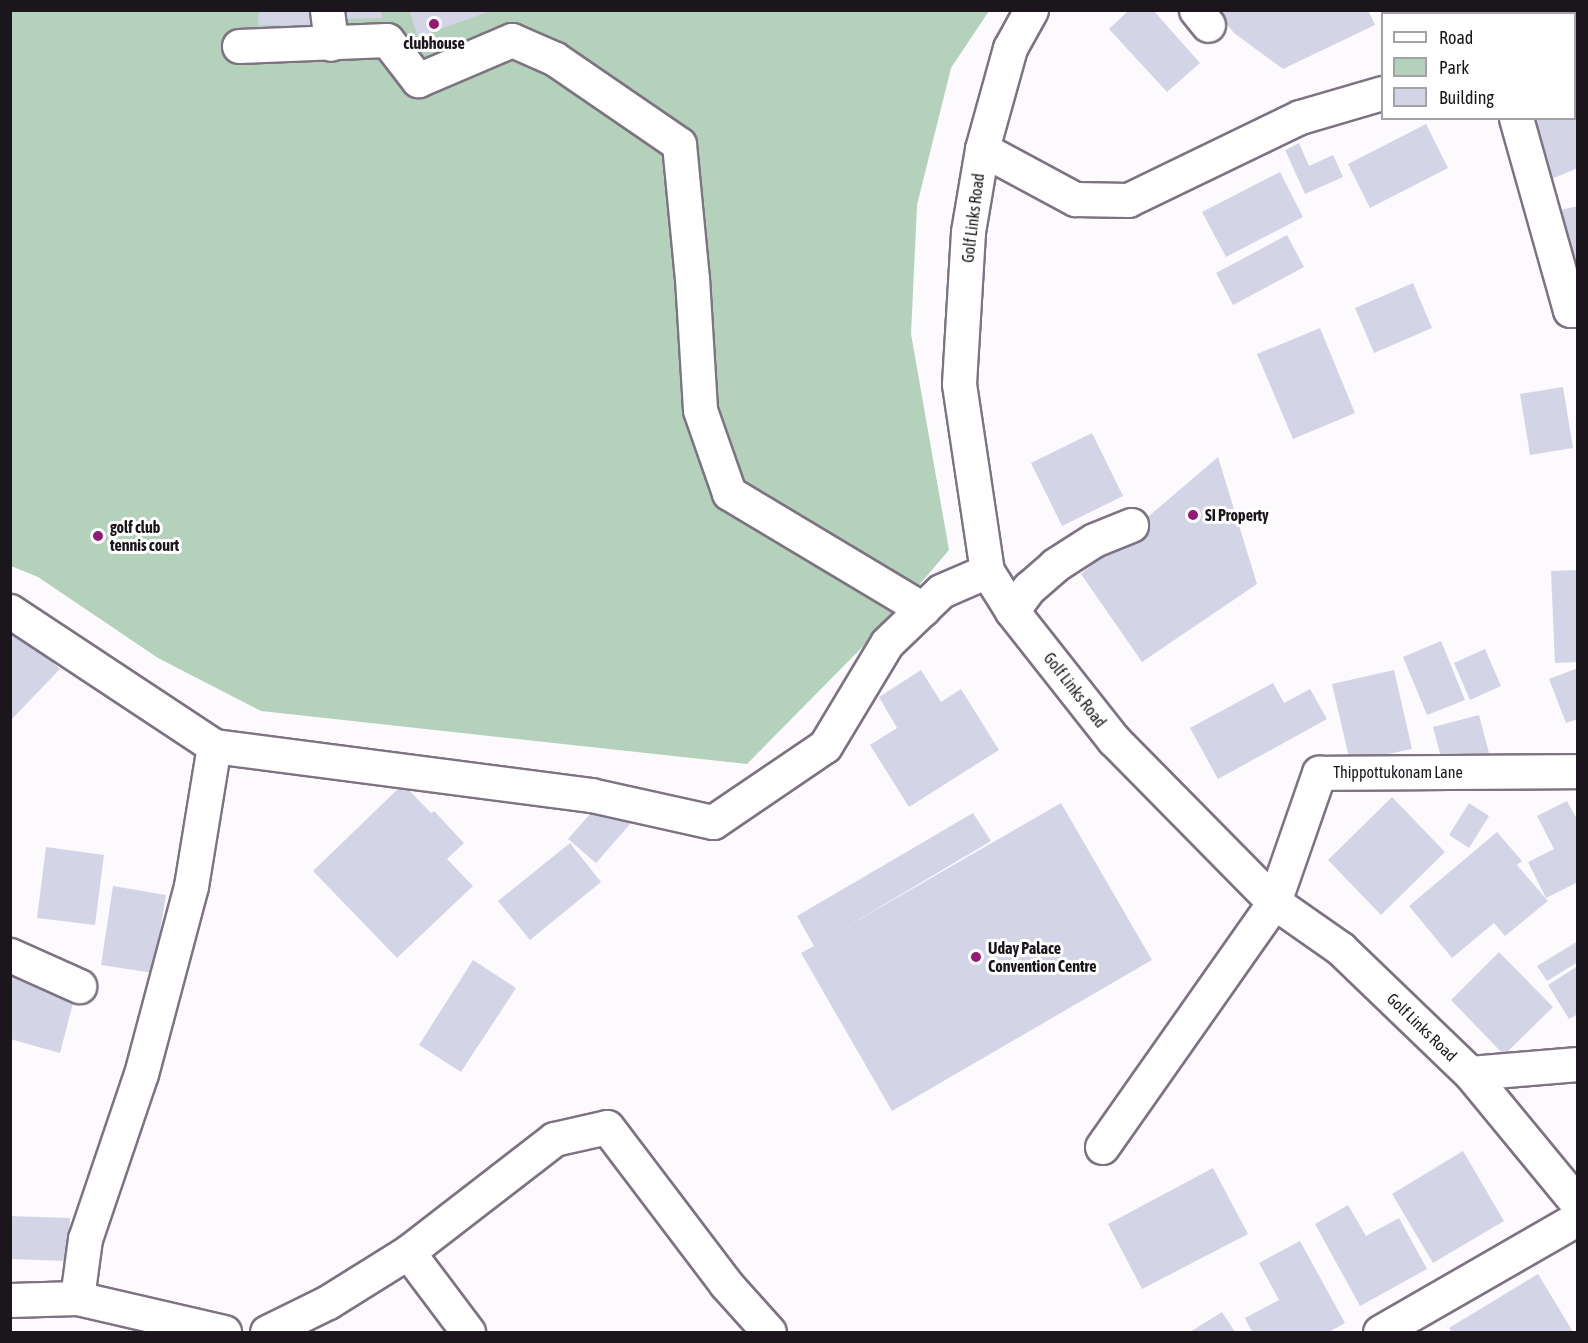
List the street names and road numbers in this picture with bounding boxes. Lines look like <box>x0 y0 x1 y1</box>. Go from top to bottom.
street label: Golf Links Road <box>958 172 988 264</box>
street label: Golf Links Road <box>1040 649 1110 731</box>
street label: Thippottukonam Lane <box>1333 762 1463 782</box>
street label: Golf Links Road <box>1383 989 1461 1065</box>

